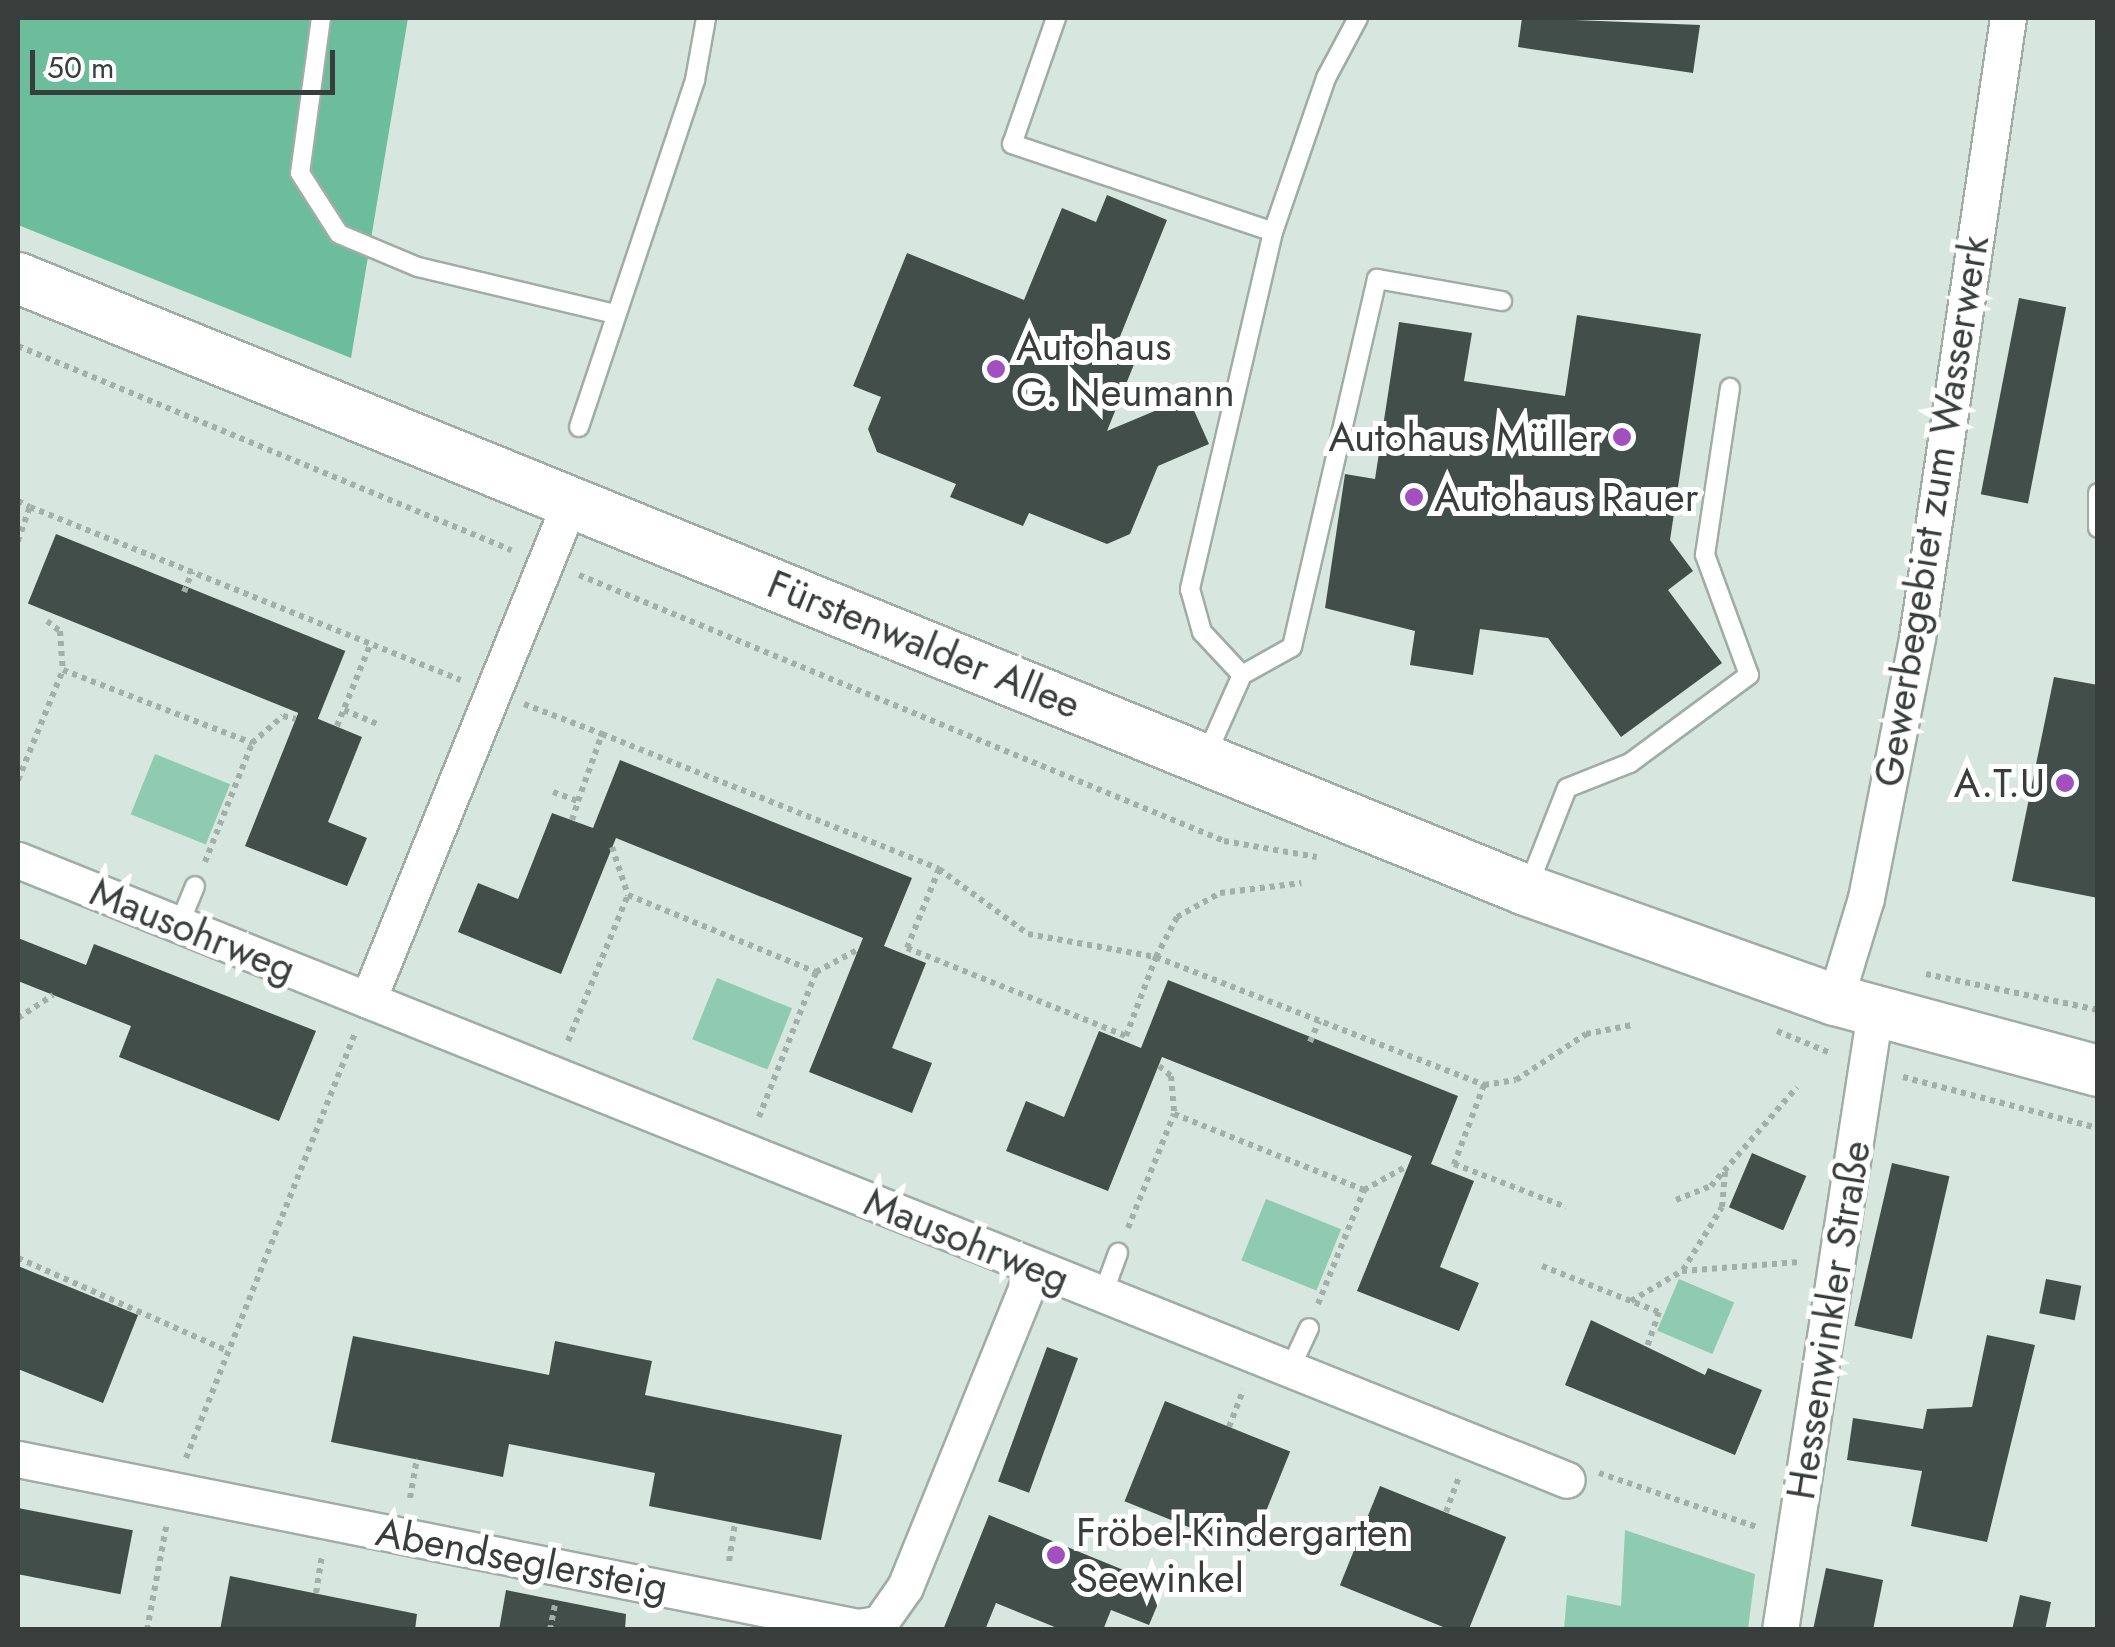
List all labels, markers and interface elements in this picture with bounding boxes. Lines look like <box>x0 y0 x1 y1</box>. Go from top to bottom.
scale bar <box>35 30 340 92</box>
text: 50 m <box>47 46 114 89</box>
street label: Gewerbegebiet zum Wasserwerk <box>1864 232 1998 790</box>
place label: Autohaus G. Neumann <box>1016 322 1235 416</box>
marker: Autohaus G. Neumann <box>985 358 1007 380</box>
place label: Autohaus Müller <box>1328 413 1602 461</box>
marker: Autohaus Müller <box>1611 426 1633 448</box>
place label: Autohaus Rauer <box>1434 473 1698 521</box>
marker: Autohaus Rauer <box>1403 486 1425 508</box>
street label: Fürstenwalder Allee <box>761 559 1087 729</box>
place label: A.T.U <box>1954 759 2045 807</box>
marker: A.T.U <box>2054 772 2076 794</box>
street label: Mausohrweg <box>84 867 302 993</box>
street label: Hessenwinkler Straße <box>1776 1137 1880 1503</box>
street label: Mausohrweg <box>858 1177 1076 1303</box>
street label: Abendseglersteig <box>372 1507 672 1611</box>
place label: Fröbel-Kindergarten Seewinkel <box>1076 1508 1409 1602</box>
marker: Fröbel-Kindergarten Seewinkel <box>1045 1544 1067 1566</box>

